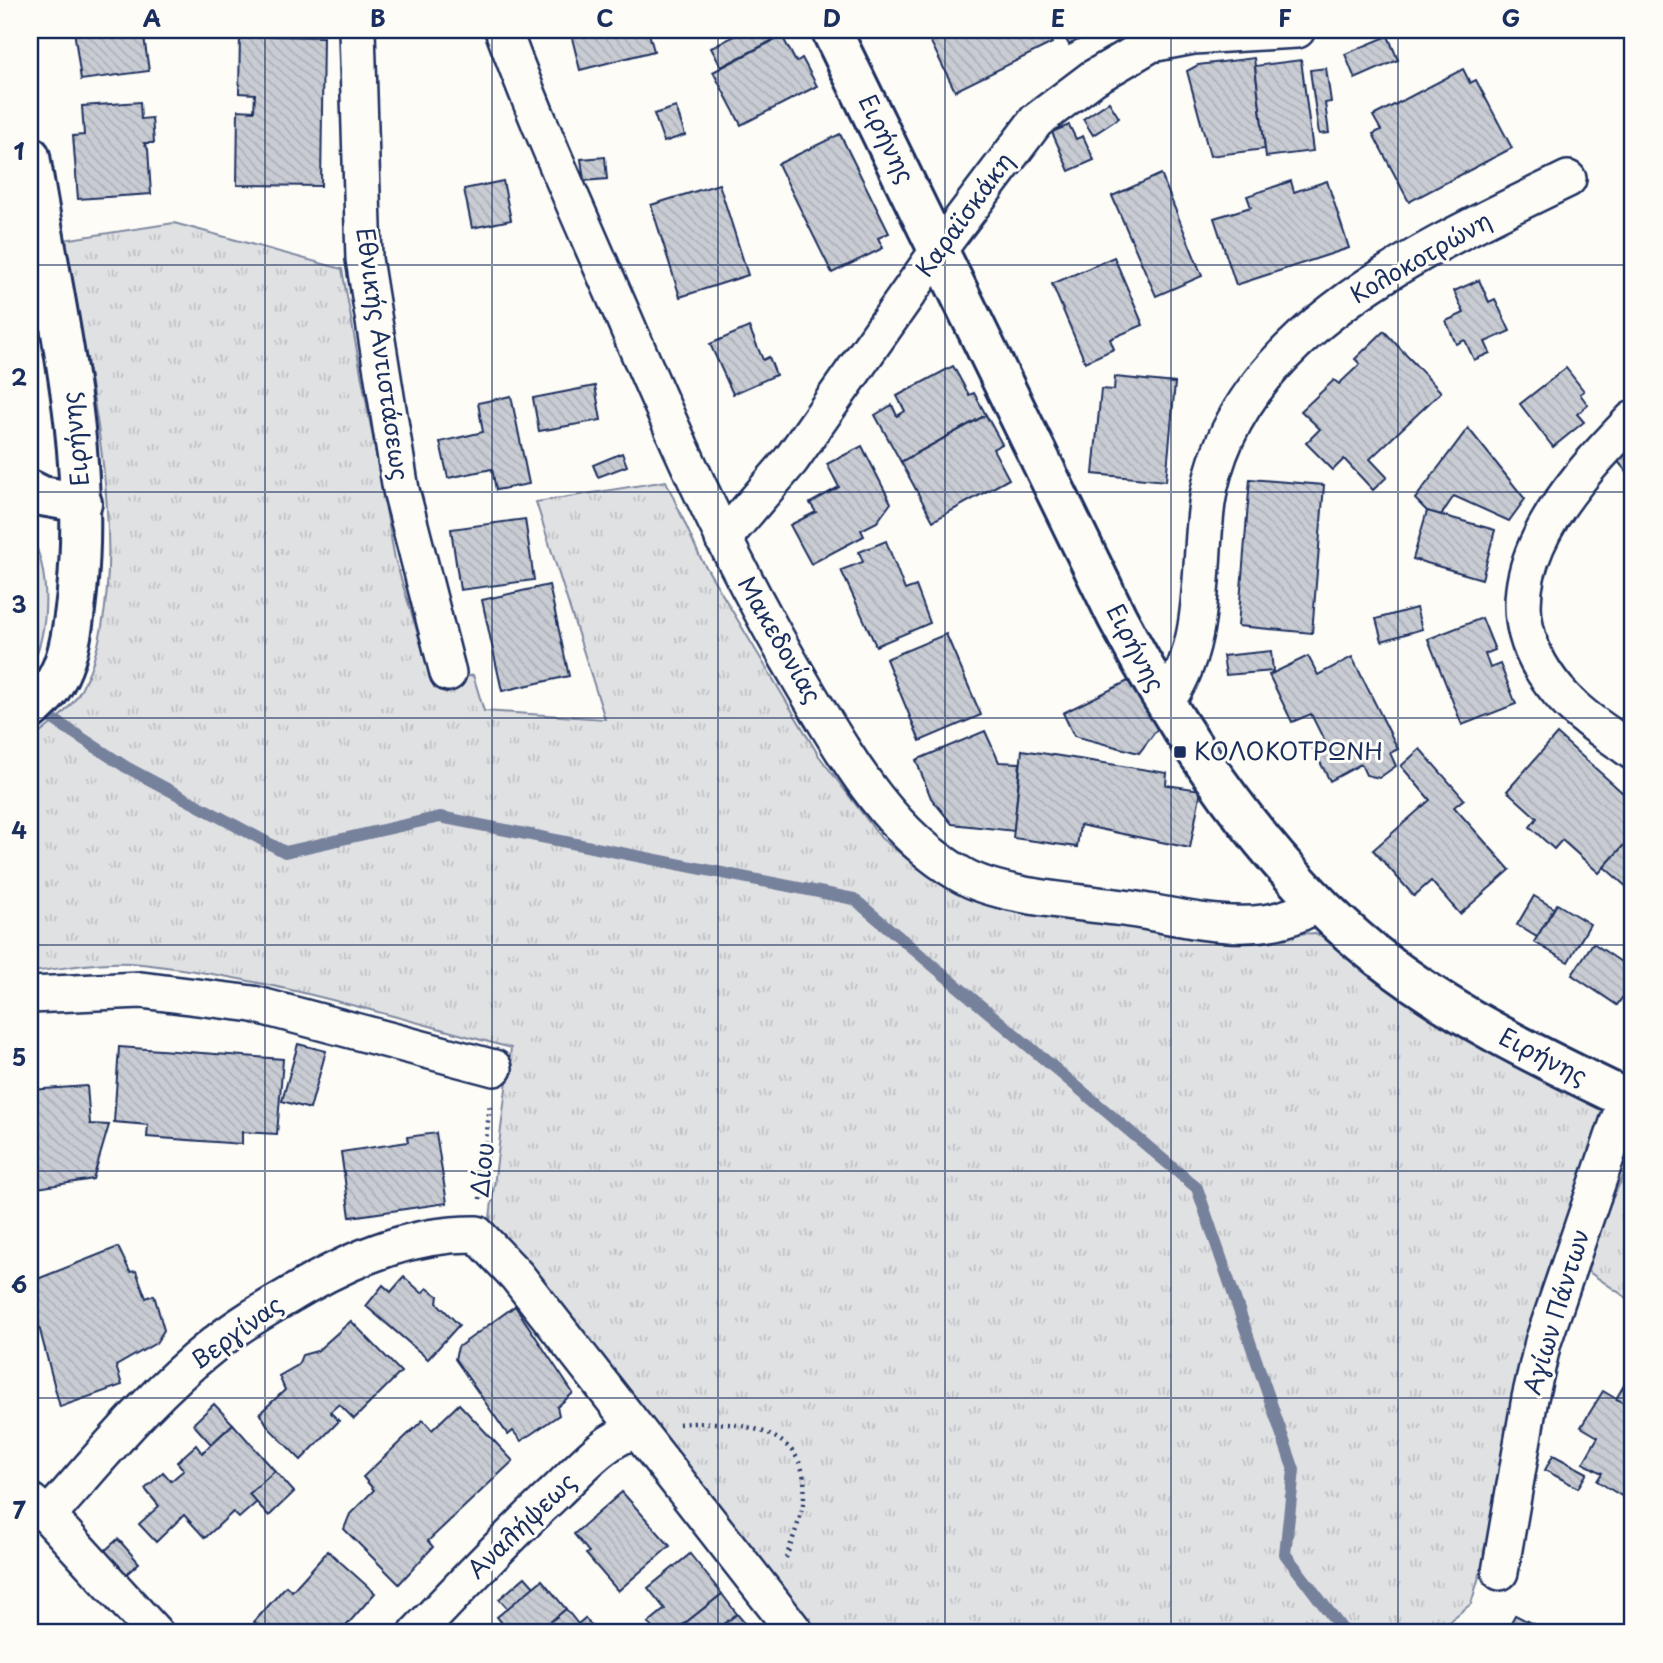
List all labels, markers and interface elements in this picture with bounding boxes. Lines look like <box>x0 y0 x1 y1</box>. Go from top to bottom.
text: A <box>143 0 161 35</box>
text: B <box>370 0 386 35</box>
text: C <box>596 0 614 35</box>
text: D <box>823 0 841 35</box>
text: E <box>1051 0 1065 35</box>
text: F <box>1278 0 1292 35</box>
text: G <box>1502 0 1520 35</box>
street label: Ειρήνης <box>851 88 925 189</box>
text: 1 <box>14 133 25 168</box>
street label: Καραϊσκάκη <box>906 144 1021 284</box>
street label: Κολοκοτρώνη <box>1343 201 1497 311</box>
street label: Εθνικής Αντιστάσεως <box>348 225 420 483</box>
text: 2 <box>11 359 27 394</box>
street label: Ειρήνης <box>51 390 97 488</box>
street label: Μακεδονίας <box>730 569 832 709</box>
text: 3 <box>11 586 27 621</box>
street label: Ειρήνης <box>1099 597 1175 697</box>
place label: ΚΟΛΟΚΟΤΡΩΝΗ <box>1194 732 1383 768</box>
marker: ΚΟΛΟΚΟΤΡΩΝΗ <box>1172 744 1188 760</box>
text: 4 <box>11 812 27 847</box>
street label: Ειρήνης <box>1493 1018 1594 1093</box>
text: 5 <box>12 1039 26 1074</box>
street label: Δίου <box>460 1140 502 1199</box>
street label: Αγίων Πάντων <box>1513 1224 1597 1399</box>
text: 6 <box>11 1266 27 1301</box>
street label: Βεργίνας <box>182 1286 289 1377</box>
street label: Αναλήψεως <box>458 1463 583 1586</box>
text: 7 <box>12 1492 26 1527</box>

